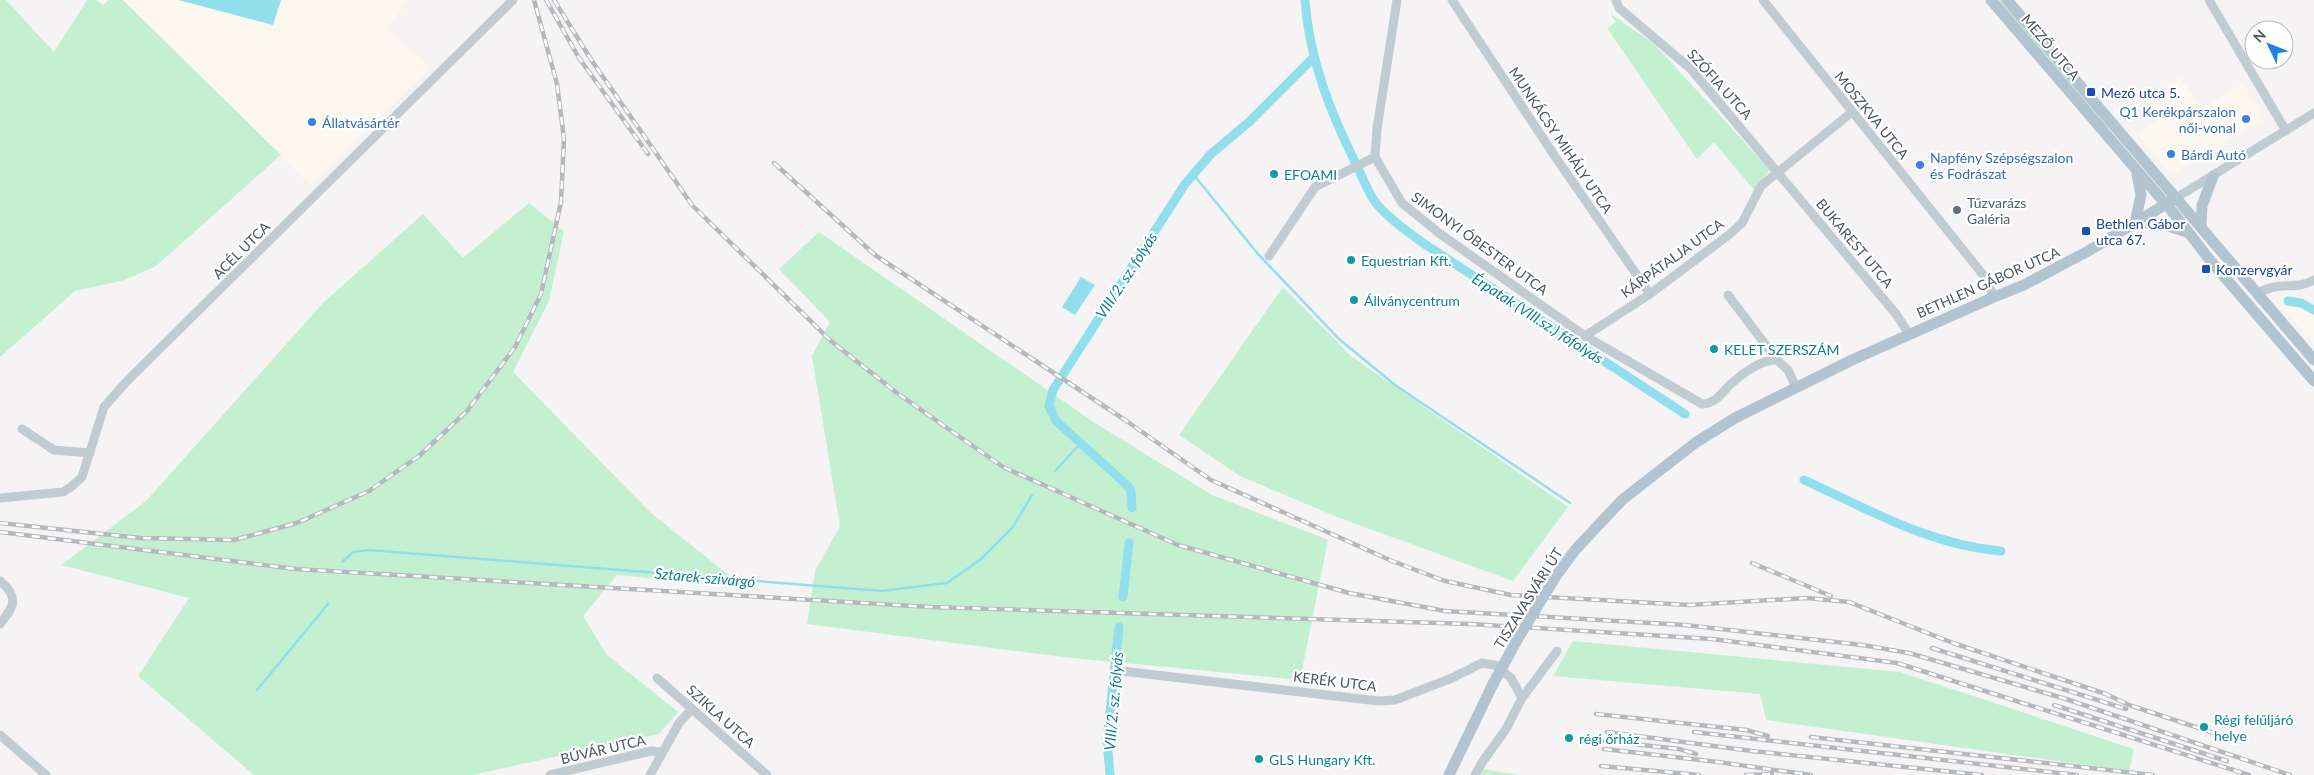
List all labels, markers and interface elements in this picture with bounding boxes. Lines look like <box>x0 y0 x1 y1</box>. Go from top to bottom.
street label: MEZŐ UTCA <box>2018 10 2084 84</box>
north arrow <box>2244 20 2294 70</box>
text: N <box>2249 26 2269 46</box>
street label: SZÓFIA UTCA <box>1684 45 1756 123</box>
street label: MUNKÁCSY MIHÁLY UTCA <box>1506 64 1617 217</box>
street label: MOSZKVA UTCA <box>1831 68 1913 163</box>
place label: Mező utca 5. <box>2101 84 2180 101</box>
marker: Mező utca 5. <box>2085 86 2097 98</box>
place label: Q1 Kerékpárszalon női-vonal <box>2119 103 2236 136</box>
marker: Q1 Kerékpárszalon női-vonal <box>2240 113 2252 125</box>
place label: Állatvásártér <box>322 114 400 131</box>
marker: Állatvásártér <box>306 116 318 128</box>
place label: Bárdi Autó <box>2181 146 2246 163</box>
marker: Bárdi Autó <box>2165 148 2177 160</box>
place label: Napfény Szépségszalon és Fodrászat <box>1930 149 2073 182</box>
marker: Napfény Szépségszalon és Fodrászat <box>1914 159 1926 171</box>
place label: EFOAMI <box>1284 166 1337 183</box>
marker: EFOAMI <box>1268 168 1280 180</box>
street label: SIMONYI ÓBESTER UTCA <box>1409 188 1552 298</box>
place label: Tűzvarázs Galéria <box>1967 194 2026 227</box>
street label: BUKAREST UTCA <box>1813 195 1897 291</box>
marker: Tűzvarázs Galéria <box>1951 204 1963 216</box>
street label: KÁRPÁTALJA UTCA <box>1617 215 1727 301</box>
place label: Bethlen Gábor utca 67. <box>2096 215 2185 248</box>
street label: ACÉL UTCA <box>209 217 274 282</box>
marker: Bethlen Gábor utca 67. <box>2080 225 2092 237</box>
water label: VIII/2. sz. folyás <box>1091 229 1161 321</box>
street label: BETHLEN GÁBOR UTCA <box>1914 243 2063 321</box>
place label: Equestrian Kft. <box>1361 252 1452 269</box>
marker: Equestrian Kft. <box>1345 254 1357 266</box>
place label: Konzervgyár <box>2216 261 2293 278</box>
marker: Konzervgyár <box>2200 263 2212 275</box>
water label: Érpatak (VIII.sz.) főfolyás <box>1469 269 1607 367</box>
place label: Állványcentrum <box>1364 292 1460 309</box>
marker: Állványcentrum <box>1348 294 1360 306</box>
place label: KELET SZERSZÁM <box>1724 341 1839 358</box>
marker: KELET SZERSZÁM <box>1708 343 1720 355</box>
street label: TISZAVASVÁRI ÚT <box>1490 544 1566 652</box>
water label: Sztarek-szivárgó <box>654 564 756 590</box>
water label: VIII/2. sz. folyás <box>1100 651 1126 751</box>
street label: KERÉK UTCA <box>1292 667 1378 695</box>
street label: SZIKLA UTCA <box>683 681 759 751</box>
place label: Régi felűljáró helye <box>2214 711 2294 744</box>
marker: Régi felűljáró helye <box>2198 721 2210 733</box>
place label: régi őrház <box>1579 730 1640 747</box>
street label: BÚVÁR UTCA <box>559 731 648 767</box>
marker: régi őrház <box>1563 732 1575 744</box>
place label: GLS Hungary Kft. <box>1269 751 1375 768</box>
marker: GLS Hungary Kft. <box>1253 753 1265 765</box>

